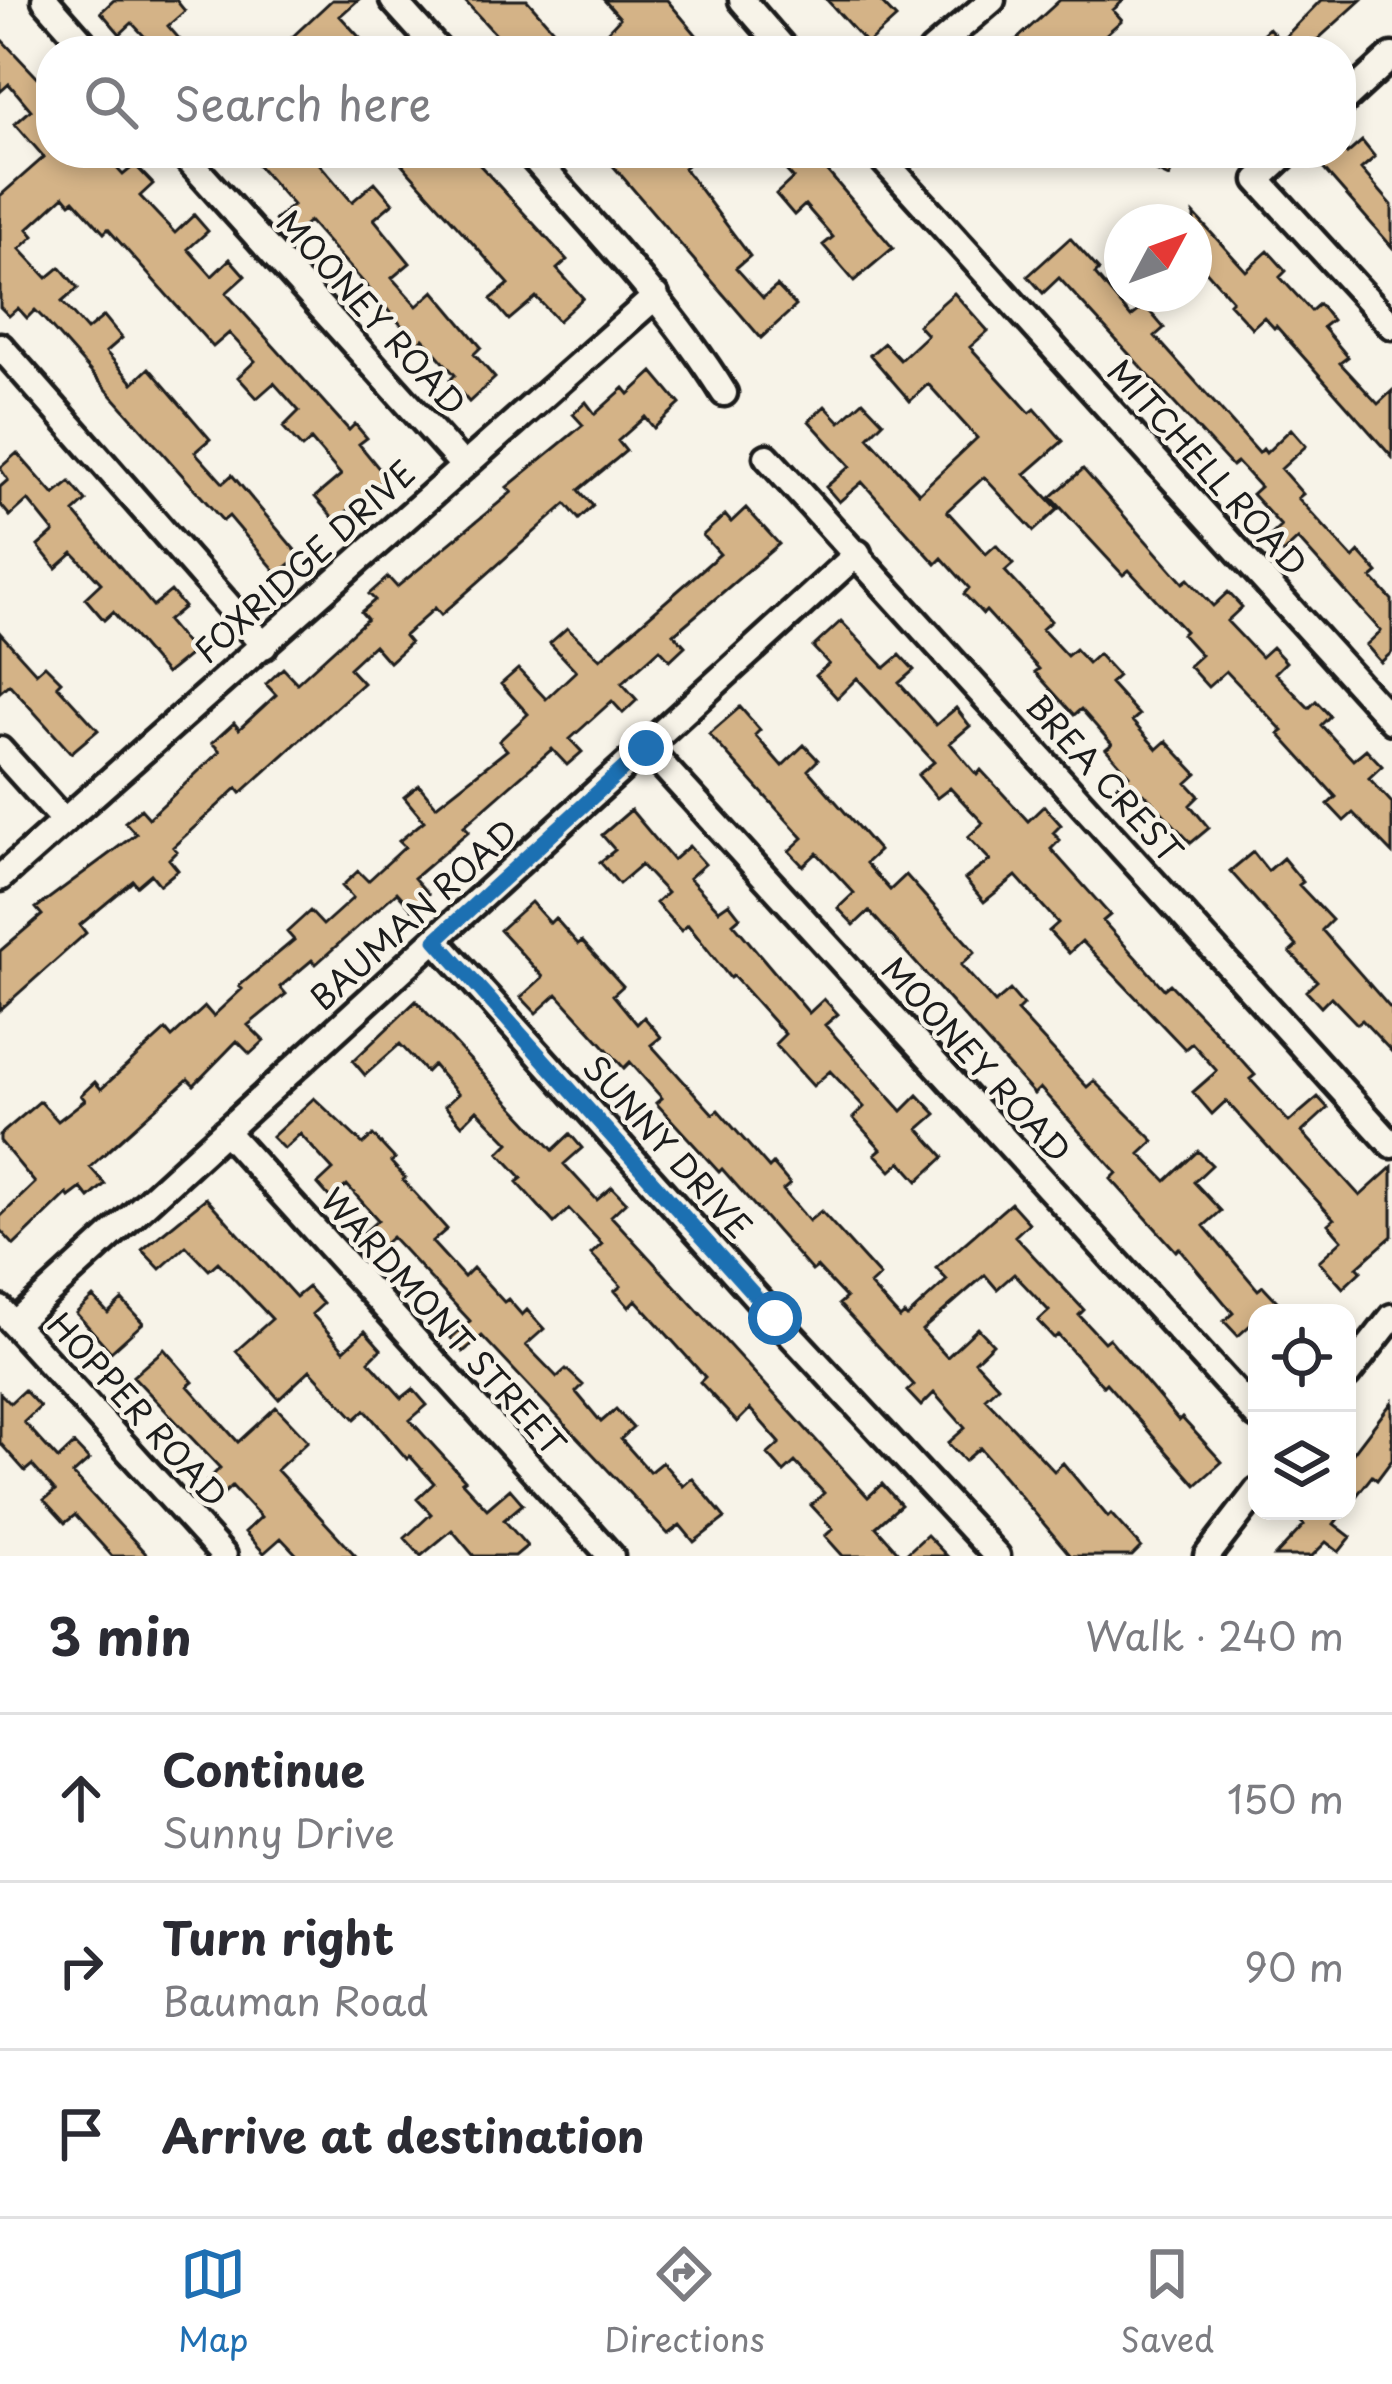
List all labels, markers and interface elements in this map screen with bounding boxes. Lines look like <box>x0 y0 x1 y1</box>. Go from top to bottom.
search box <box>36 36 1356 168</box>
text: Search here <box>174 68 431 136</box>
icon: search <box>78 69 144 135</box>
street label: MOONEY ROAD <box>266 198 479 426</box>
north arrow <box>1104 204 1212 312</box>
street label: MITCHELL ROAD <box>1097 347 1320 586</box>
street label: FOXRIDGE DRIVE <box>182 447 425 674</box>
street label: BREA CREST <box>1016 682 1196 874</box>
route end <box>619 721 673 775</box>
street label: BAUMAN ROAD <box>298 806 528 1021</box>
street label: MOONEY ROAD <box>871 945 1084 1173</box>
street label: SUNNY DRIVE <box>572 1043 765 1249</box>
street label: WARDMONT STREET <box>310 1175 579 1466</box>
route start <box>748 1291 802 1345</box>
street label: HOPPER ROAD <box>37 1300 240 1517</box>
map controls <box>1248 1304 1356 1520</box>
button: locate <box>1248 1304 1356 1412</box>
button: layers <box>1248 1412 1356 1520</box>
text: 3 min <box>48 1596 192 1673</box>
text: Walk · 240 m <box>1086 1605 1344 1664</box>
text: Continue <box>162 1734 365 1802</box>
icon: ahead <box>48 1765 114 1831</box>
text: 150 m <box>1227 1768 1344 1827</box>
text: Sunny Drive <box>162 1802 395 1861</box>
text: Turn right <box>162 1902 394 1970</box>
icon: right <box>48 1933 114 1999</box>
text: 90 m <box>1244 1936 1344 1995</box>
text: Bauman Road <box>162 1970 429 2029</box>
text: Arrive at destination <box>162 2100 645 2168</box>
icon: arrive <box>48 2101 114 2167</box>
tab: Map <box>178 2241 248 2363</box>
tab: Directions <box>604 2241 765 2363</box>
tab: Saved <box>1120 2241 1214 2363</box>

